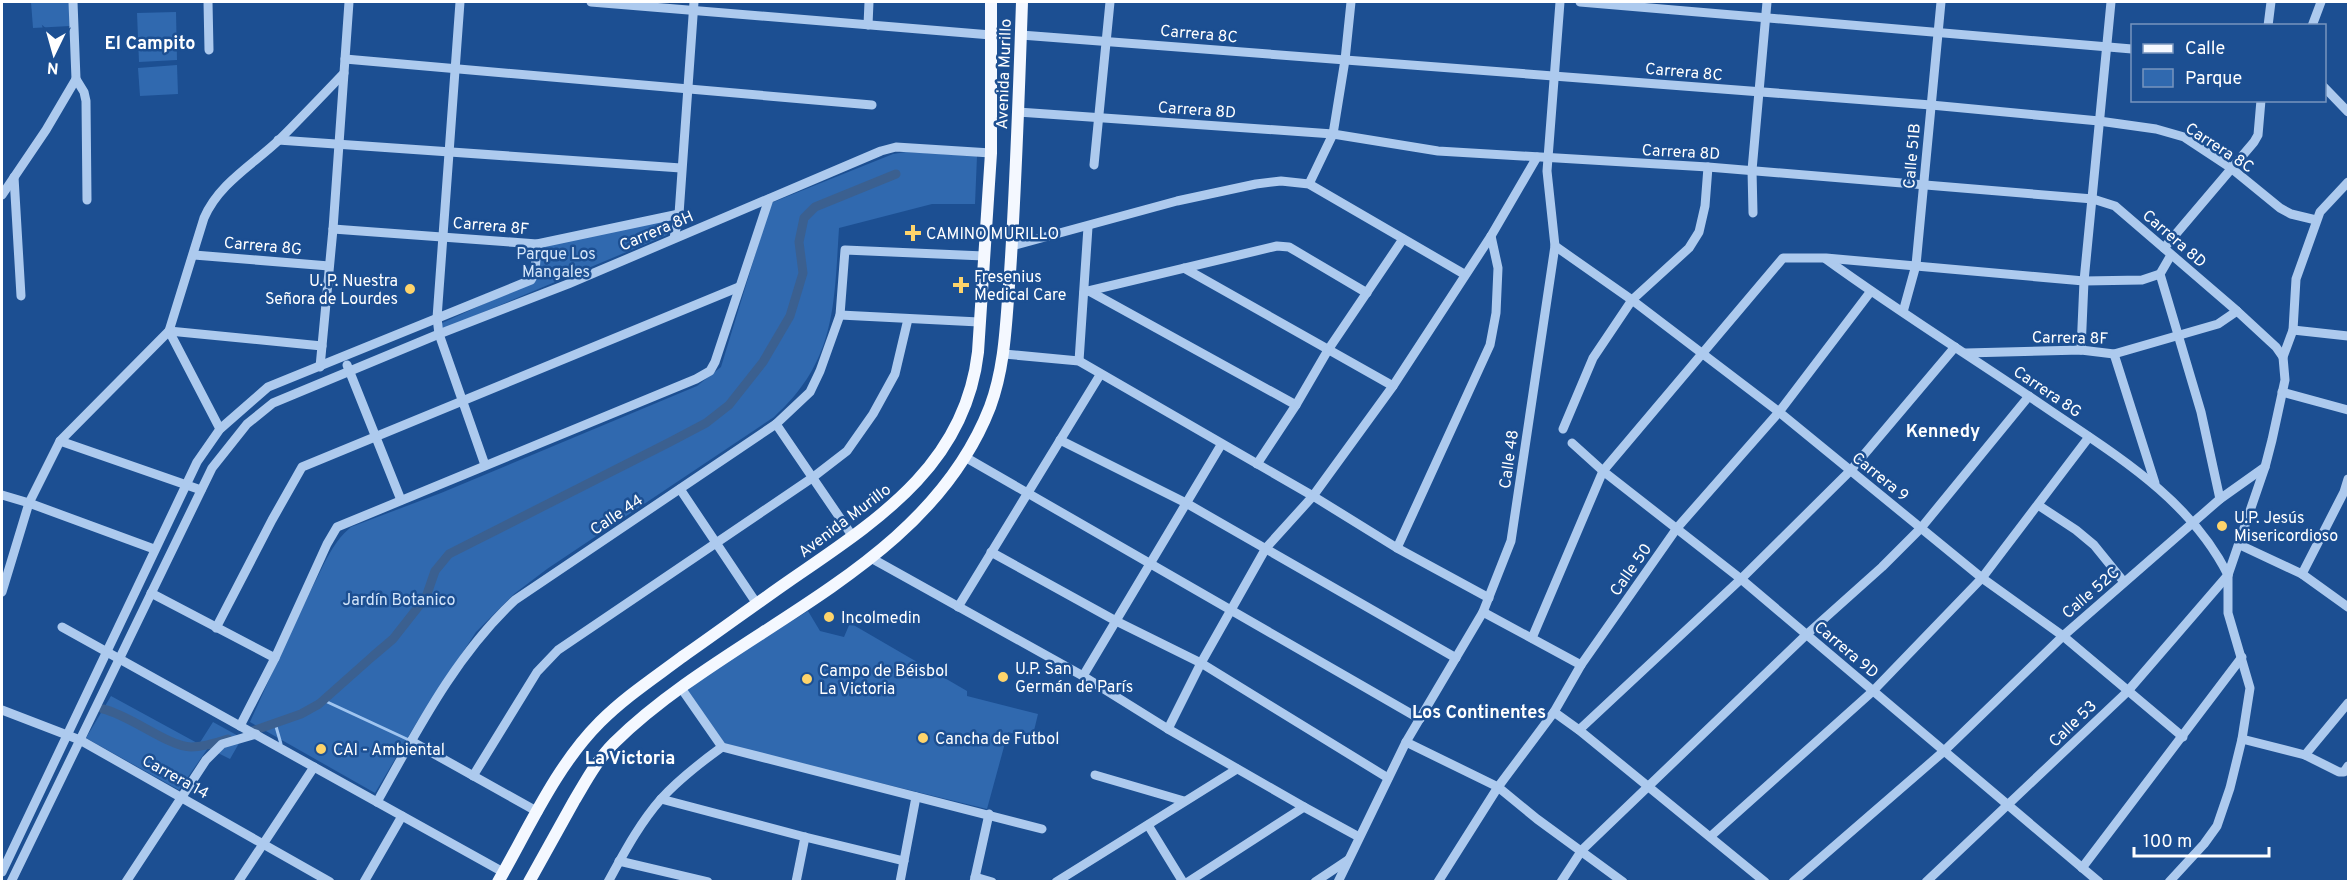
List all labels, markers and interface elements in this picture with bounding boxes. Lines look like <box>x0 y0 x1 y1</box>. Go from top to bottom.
street label: Avenida Murillo <box>993 18 1017 130</box>
street label: Carrera 8C <box>1159 22 1238 48</box>
north arrow <box>24 24 84 84</box>
legend <box>2131 24 2326 102</box>
district label: El Campito <box>104 33 196 56</box>
text: Calle <box>2185 38 2225 61</box>
text: N <box>46 56 59 77</box>
street label: Carrera 8C <box>1644 60 1723 86</box>
text: Parque <box>2185 68 2242 91</box>
street label: Carrera 8D <box>1157 98 1237 124</box>
street label: Carrera 8C <box>2181 119 2257 178</box>
street label: Calle 51B <box>1900 122 1926 190</box>
street label: Carrera 8D <box>1641 141 1721 165</box>
street label: Carrera 8D <box>2138 206 2210 273</box>
street label: Carrera 8H <box>617 207 697 256</box>
street label: Carrera 8F <box>452 214 530 240</box>
marker: CAMINO MURILLO <box>904 224 922 242</box>
place label: CAMINO MURILLO <box>926 225 1059 245</box>
street label: Carrera 8G <box>223 234 303 260</box>
park label: Parque Los Mangales <box>516 245 596 283</box>
place label: Fresenius Medical Care <box>974 268 1066 306</box>
place label: U. P. Nuestra Señora de Lourdes <box>265 272 398 310</box>
marker: Fresenius Medical Care <box>952 276 970 294</box>
marker: U. P. Nuestra Señora de Lourdes <box>403 282 417 296</box>
street label: Carrera 8F <box>2032 328 2108 350</box>
street label: Carrera 8G <box>2009 362 2085 423</box>
district label: Kennedy <box>1906 421 1980 444</box>
street label: Calle 48 <box>1496 429 1524 490</box>
street label: Carrera 9 <box>1847 449 1912 507</box>
street label: Avenida Murillo <box>795 480 895 563</box>
street label: Calle 44 <box>587 491 647 541</box>
place label: U.P. Jesús Misericordioso <box>2234 509 2338 547</box>
marker: U.P. Jesús Misericordioso <box>2215 519 2229 533</box>
street label: Calle 50 <box>1606 540 1657 600</box>
street label: Calle 52C <box>2059 563 2124 624</box>
park label: Jardín Botanico <box>342 591 456 611</box>
place label: Incolmedin <box>841 609 921 629</box>
marker: Incolmedin <box>822 610 836 624</box>
street label: Carrera 9D <box>1809 618 1882 683</box>
place label: U.P. San Germán de París <box>1015 660 1133 698</box>
place label: Campo de Béisbol La Victoria <box>819 662 948 700</box>
marker: U.P. San Germán de París <box>996 670 1010 684</box>
marker: Campo de Béisbol La Victoria <box>800 672 814 686</box>
street label: Calle 53 <box>2045 697 2102 752</box>
district label: Los Continentes <box>1412 702 1546 725</box>
place label: Cancha de Futbol <box>935 730 1059 750</box>
marker: Cancha de Futbol <box>916 731 930 745</box>
place label: CAI - Ambiental <box>333 741 445 761</box>
marker: CAI - Ambiental <box>314 742 328 756</box>
district label: La Victoria <box>585 748 675 771</box>
street label: Carrera 14 <box>138 751 212 804</box>
scale bar <box>2134 820 2269 858</box>
text: 100 m <box>2143 831 2192 854</box>

